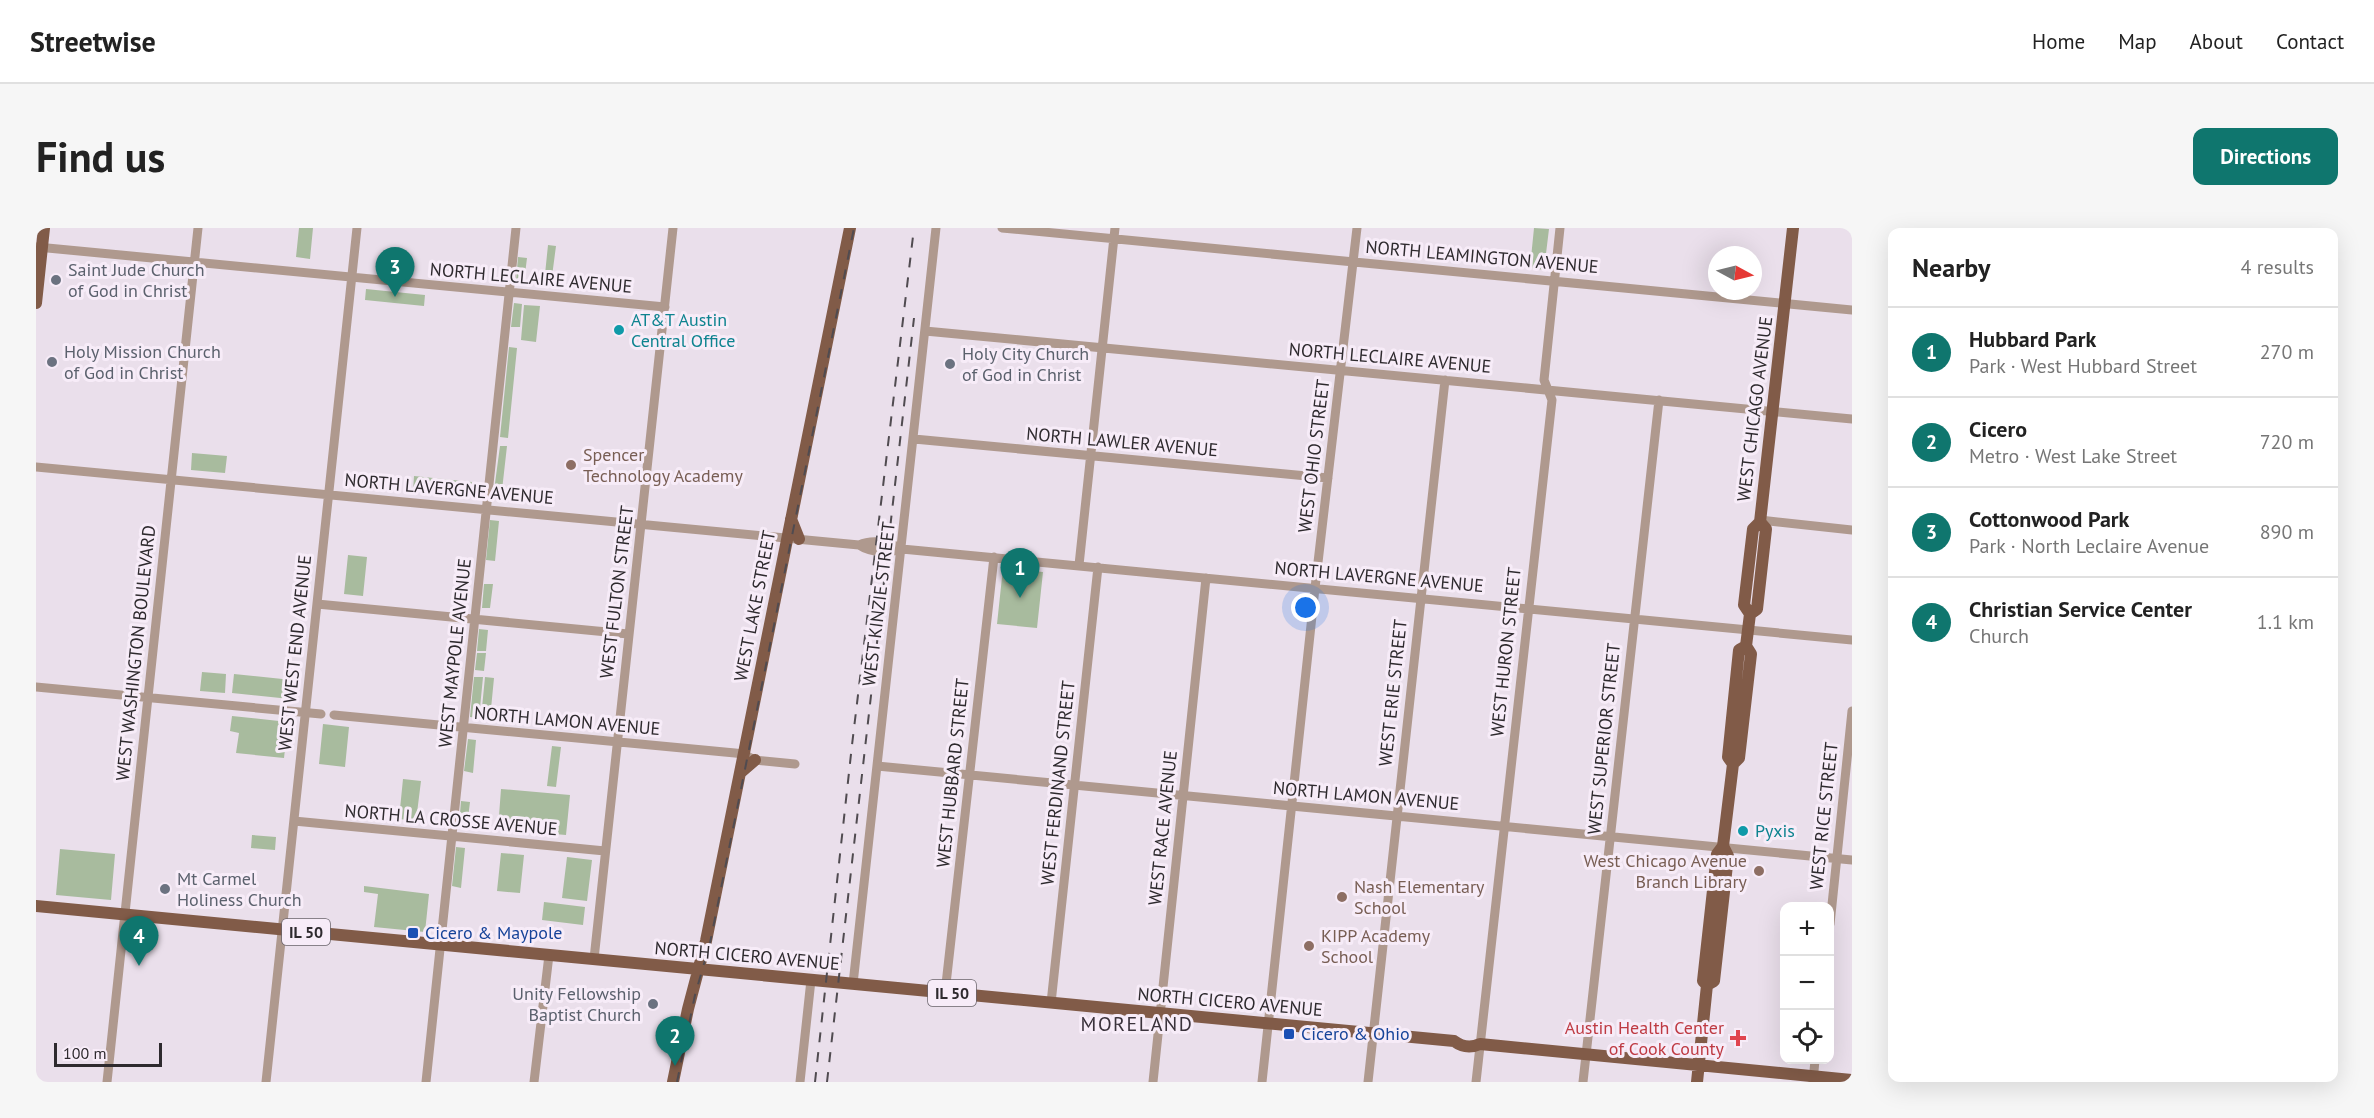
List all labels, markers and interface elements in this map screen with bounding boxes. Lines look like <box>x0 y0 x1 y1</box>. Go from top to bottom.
text: Streetwise <box>30 23 156 60</box>
text: Home <box>2032 28 2085 55</box>
text: Map <box>2118 28 2157 55</box>
text: About <box>2190 28 2243 55</box>
text: Contact <box>2276 28 2344 55</box>
button: Directions <box>2193 128 2338 185</box>
text: Find us <box>36 129 165 184</box>
street label: NORTH LEAMINGTON AVENUE <box>1365 235 1600 278</box>
north arrow <box>1708 246 1762 300</box>
pin: 3 <box>376 248 414 297</box>
text: Nearby <box>1912 251 1990 284</box>
text: 4 results <box>2241 254 2314 280</box>
street label: NORTH LECLAIRE AVENUE <box>429 257 633 298</box>
place label: Saint Jude Church of God in Christ <box>68 258 205 302</box>
marker: Saint Jude Church of God in Christ <box>49 273 63 287</box>
place label: AT&T Austin Central Office <box>631 308 735 352</box>
street label: WEST CHICAGO AVENUE <box>1732 315 1777 503</box>
marker: AT&T Austin Central Office <box>612 323 626 337</box>
text: Hubbard Park <box>1969 325 2096 353</box>
street label: NORTH LECLAIRE AVENUE <box>1288 337 1492 378</box>
text: 1 <box>1926 339 1937 365</box>
text: 270 m <box>2260 339 2314 365</box>
place label: Holy Mission Church of God in Christ <box>64 340 221 384</box>
place label: Holy City Church of God in Christ <box>962 342 1089 386</box>
text: Park · West Hubbard Street <box>1969 353 2197 379</box>
marker: Holy Mission Church of God in Christ <box>45 355 59 369</box>
marker: Holy City Church of God in Christ <box>943 357 957 371</box>
street label: WEST OHIO STREET <box>1293 378 1334 534</box>
text: Cicero <box>1969 415 2027 443</box>
street label: NORTH LAWLER AVENUE <box>1025 422 1219 461</box>
text: 2 <box>1926 429 1937 455</box>
text: 720 m <box>2260 429 2314 455</box>
place label: Spencer Technology Academy <box>583 443 743 487</box>
text: Metro · West Lake Street <box>1969 443 2177 469</box>
marker: Spencer Technology Academy <box>564 458 578 472</box>
street label: NORTH LAVERGNE AVENUE <box>343 468 555 509</box>
street label: WEST FULTON STREET <box>594 504 639 680</box>
text: Cottonwood Park <box>1969 505 2129 533</box>
text: 3 <box>1926 519 1937 545</box>
text: 890 m <box>2260 519 2314 545</box>
street label: WEST KINZIE STREET <box>857 520 900 688</box>
street label: WEST WASHINGTON BOULEVARD <box>111 524 160 782</box>
street label: WEST LAKE STREET <box>729 529 780 683</box>
text: Park · North Leclaire Avenue <box>1969 533 2209 559</box>
pin: 1 <box>1000 548 1040 598</box>
street label: WEST WEST END AVENUE <box>273 554 316 752</box>
street label: NORTH LAVERGNE AVENUE <box>1273 556 1485 597</box>
street label: WEST MAYPOLE AVENUE <box>433 557 476 749</box>
street label: WEST HURON STREET <box>1485 566 1526 738</box>
your location <box>1291 593 1320 622</box>
text: Christian Service Center <box>1969 595 2192 623</box>
text: 4 <box>1926 609 1937 635</box>
text: 1.1 km <box>2257 609 2314 635</box>
street label: WEST ERIE STREET <box>1373 618 1412 768</box>
text: Church <box>1969 623 2029 649</box>
street label: WEST SUPERIOR STREET <box>1582 642 1625 836</box>
street label: WEST HUBBARD STREET <box>931 677 974 869</box>
street label: WEST FERDINAND STREET <box>1035 679 1080 886</box>
street label: NORTH LAMON AVENUE <box>473 701 661 740</box>
street label: WEST RICE STREET <box>1804 741 1843 891</box>
street label: WEST RACE AVENUE <box>1143 749 1182 907</box>
street label: NORTH LAMON AVENUE <box>1272 776 1460 815</box>
street label: NORTH LA CROSSE AVENUE <box>344 799 558 840</box>
place label: Pyxis <box>1755 819 1795 842</box>
marker: Pyxis <box>1736 824 1750 838</box>
place label: West Chicago Avenue Branch Library <box>1583 849 1748 893</box>
marker: West Chicago Avenue Branch Library <box>1752 864 1766 878</box>
place label: Mt Carmel Holiness Church <box>177 867 302 911</box>
place label: Nash Elementary School <box>1354 875 1485 919</box>
marker: Mt Carmel Holiness Church <box>158 882 172 896</box>
marker: Nash Elementary School <box>1335 890 1349 904</box>
map controls <box>1780 902 1834 1064</box>
button: + <box>1780 902 1834 956</box>
pin: 4 <box>120 916 158 966</box>
road number: IL 50 <box>282 919 330 945</box>
place label: Cicero & Maypole <box>425 921 562 944</box>
place label: KIPP Academy School <box>1321 924 1431 968</box>
marker: Cicero & Maypole <box>406 926 420 940</box>
street label: NORTH CICERO AVENUE <box>653 936 841 975</box>
marker: KIPP Academy School <box>1302 939 1316 953</box>
button: − <box>1780 956 1834 1010</box>
road number: IL 50 <box>928 980 976 1006</box>
place label: Unity Fellowship Baptist Church <box>512 982 641 1026</box>
street label: NORTH CICERO AVENUE <box>1136 982 1324 1021</box>
marker: Unity Fellowship Baptist Church <box>646 997 660 1011</box>
button: locate <box>1780 1010 1834 1064</box>
district label: MORELAND <box>1081 1011 1193 1037</box>
pin: 2 <box>656 1016 694 1066</box>
place label: Austin Health Center of Cook County <box>1565 1016 1725 1060</box>
place label: Cicero & Ohio <box>1301 1022 1410 1045</box>
marker: Cicero & Ohio <box>1282 1027 1296 1041</box>
marker: Austin Health Center of Cook County <box>1729 1029 1747 1047</box>
scale bar <box>54 1040 162 1068</box>
text: 100 m <box>63 1043 106 1063</box>

